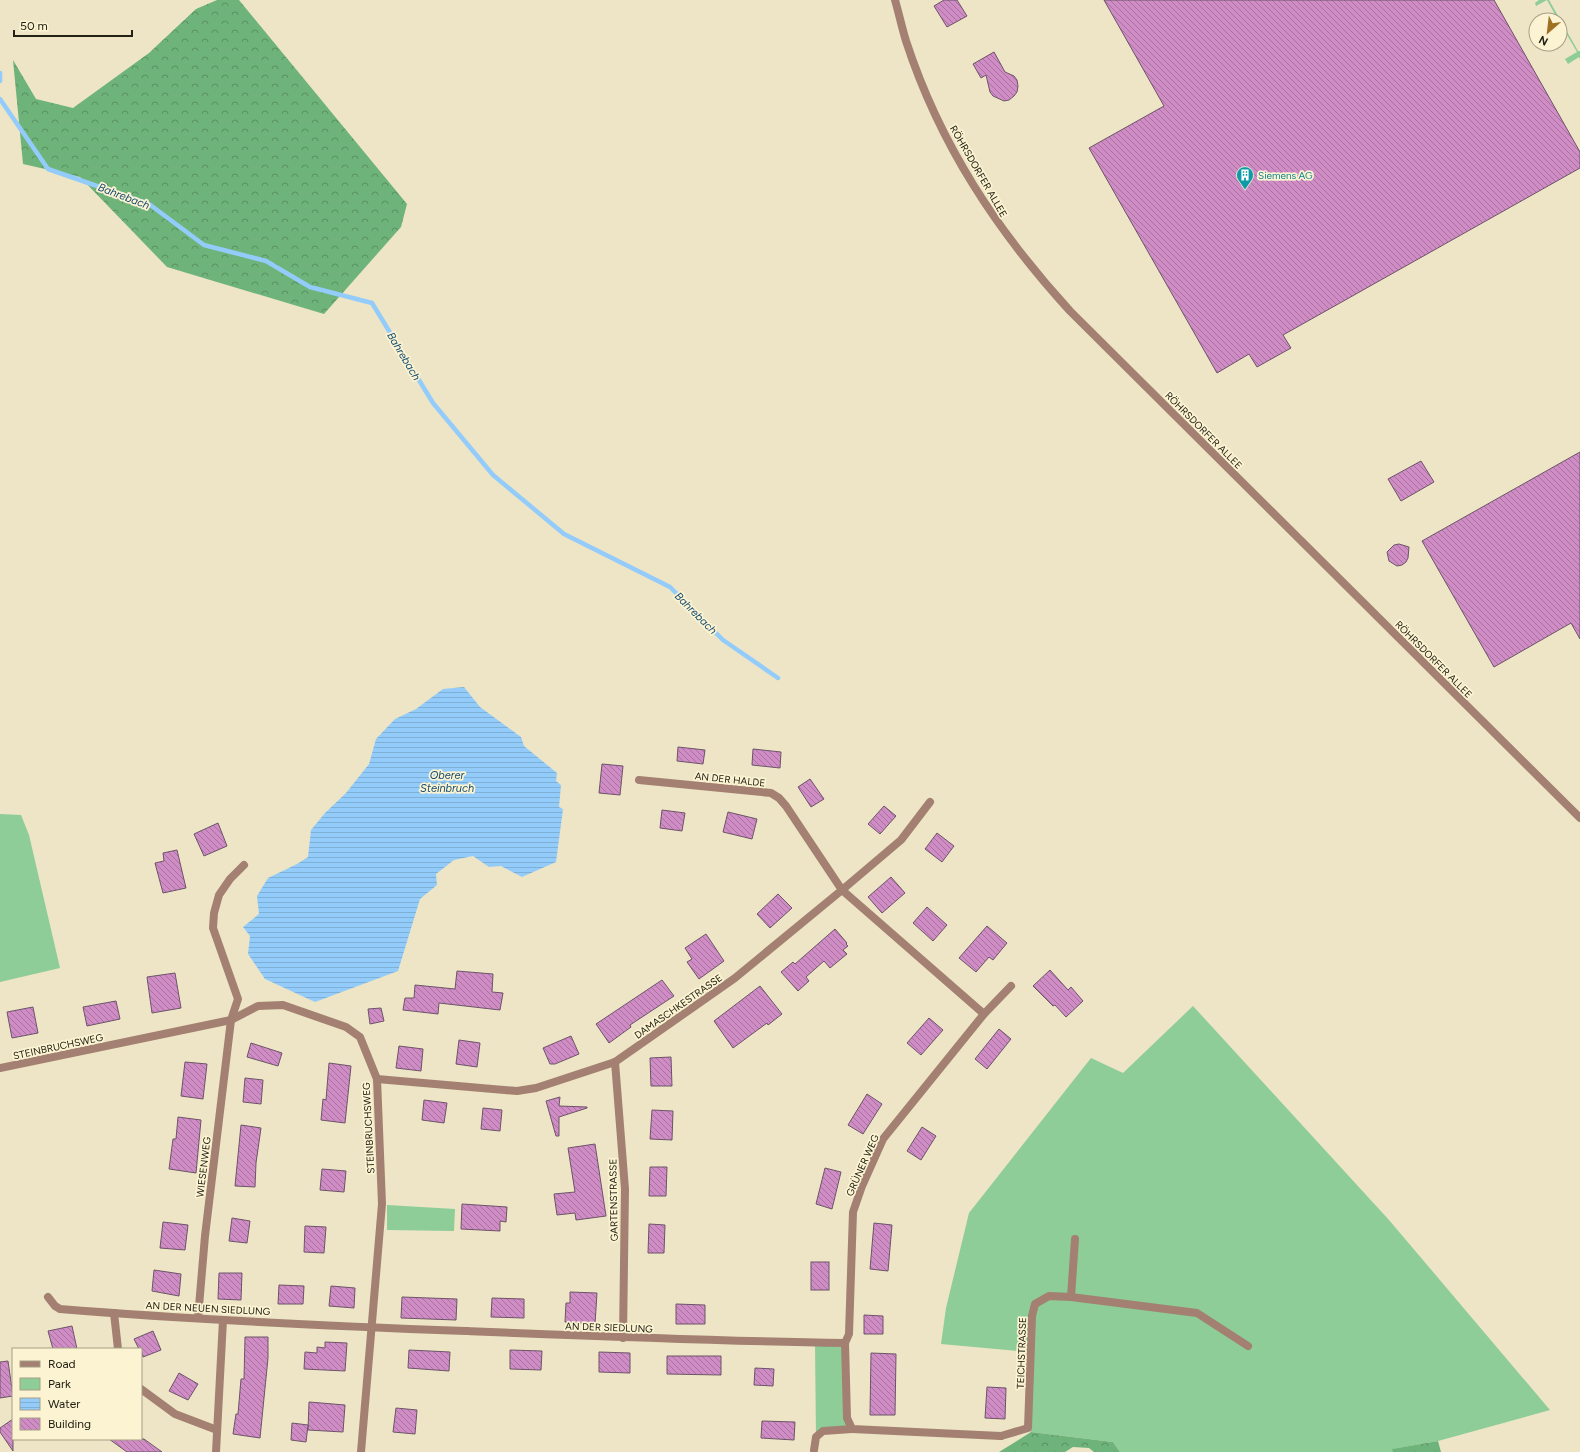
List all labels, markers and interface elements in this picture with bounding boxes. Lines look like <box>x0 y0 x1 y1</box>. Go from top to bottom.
scale bar <box>14 12 132 38</box>
north arrow <box>1528 12 1568 52</box>
text: 50 m <box>20 19 48 33</box>
text: N <box>1537 33 1550 48</box>
street label: RÖHRSDORFER ALLEE <box>947 123 1010 220</box>
building icon: Siemens AG <box>1235 165 1255 190</box>
place label: Siemens AG <box>1258 169 1313 182</box>
water label: Bahrebach <box>96 181 151 212</box>
water label: Bahrebach <box>384 330 423 383</box>
street label: RÖHRSDORFER ALLEE <box>1162 389 1245 472</box>
water label: Bahrebach <box>672 590 719 637</box>
street label: RÖHRSDORFER ALLEE <box>1392 618 1475 701</box>
water label: Oberer Steinbruch <box>420 769 474 795</box>
street label: AN DER HALDE <box>694 769 766 790</box>
street label: DAMASCHKESTRASSE <box>632 971 725 1042</box>
street label: STEINBRUCHSWEG <box>12 1031 105 1062</box>
street label: STEINBRUCHSWEG <box>360 1082 377 1174</box>
street label: GRÜNER WEG <box>843 1132 882 1198</box>
street label: WIESENWEG <box>193 1136 214 1198</box>
street label: GARTENSTRASSE <box>606 1159 621 1241</box>
street label: AN DER NEUEN SIEDLUNG <box>145 1299 271 1318</box>
street label: TEICHSTRASSE <box>1014 1317 1029 1389</box>
street label: AN DER SIEDLUNG <box>565 1319 653 1336</box>
legend <box>12 1348 142 1440</box>
text: Road <box>48 1357 76 1371</box>
text: Park <box>48 1377 71 1391</box>
text: Water <box>48 1397 80 1411</box>
text: Building <box>48 1417 91 1431</box>

